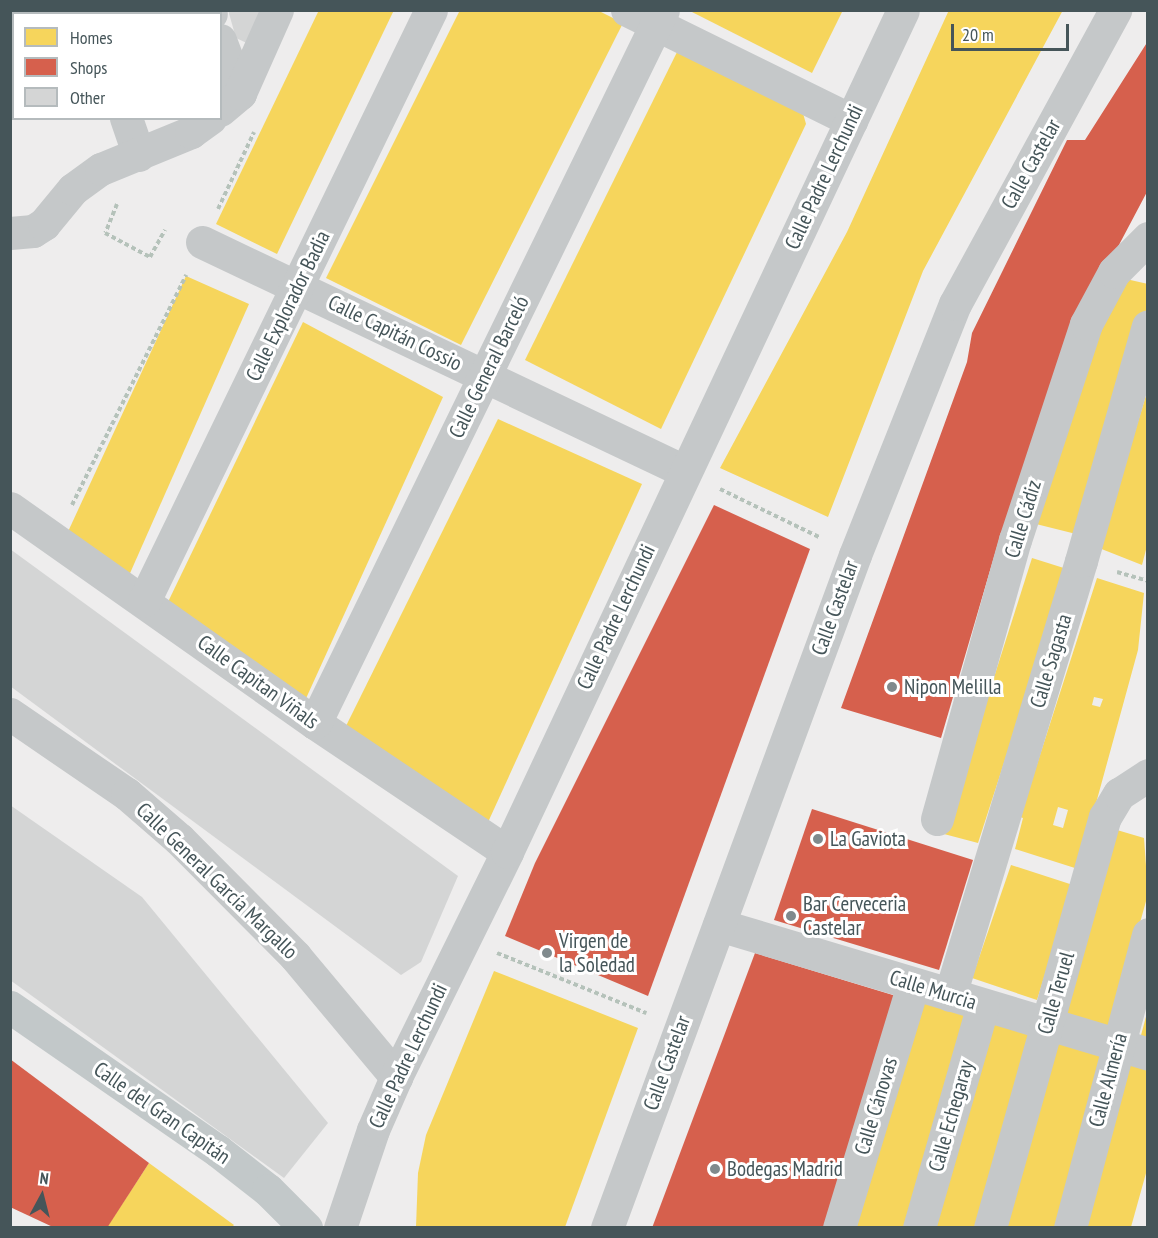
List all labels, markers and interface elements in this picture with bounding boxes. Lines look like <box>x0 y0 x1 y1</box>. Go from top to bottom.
legend <box>12 12 222 120</box>
scale bar <box>954 12 1072 50</box>
text: 20 m <box>962 23 994 46</box>
text: Homes <box>70 26 113 49</box>
text: Shops <box>70 56 107 79</box>
text: Other <box>70 86 105 109</box>
street label: Calle Padre Lerchundi <box>779 101 869 253</box>
street label: Calle Castelar <box>996 115 1066 213</box>
street label: Calle Explorador Badia <box>241 227 335 385</box>
street label: Calle Capitán Cossio <box>324 290 466 376</box>
street label: Calle General Barceló <box>444 292 534 442</box>
street label: Calle Cádiz <box>999 477 1047 561</box>
street label: Calle Padre Lerchundi <box>571 541 661 693</box>
street label: Calle Castelar <box>806 557 864 659</box>
street label: Calle Sagasta <box>1025 611 1077 711</box>
street label: Calle Capitan Viñals <box>192 630 324 734</box>
place label: Nipon Melilla <box>904 674 1001 700</box>
marker: Nipon Melilla <box>885 680 899 694</box>
street label: Calle General García Margallo <box>131 798 303 964</box>
place label: La Gaviota <box>830 826 906 852</box>
marker: La Gaviota <box>811 832 825 846</box>
place label: Bar Cerveceria Castelar <box>803 891 906 941</box>
marker: Bar Cerveceria Castelar <box>784 909 798 923</box>
place label: Virgen de la Soledad <box>559 928 635 978</box>
marker: Virgen de la Soledad <box>540 946 554 960</box>
street label: Calle Teruel <box>1032 949 1080 1037</box>
street label: Calle Murcia <box>887 965 979 1015</box>
street label: Calle Padre Lerchundi <box>363 980 453 1132</box>
street label: Calle Castelar <box>638 1012 696 1114</box>
street label: Calle Almería <box>1083 1030 1133 1130</box>
street label: Calle Cánovas <box>849 1054 903 1158</box>
street label: Calle del Gran Capitán <box>89 1057 235 1169</box>
street label: Calle Echegaray <box>923 1058 979 1174</box>
place label: Bodegas Madrid <box>727 1156 843 1182</box>
marker: Bodegas Madrid <box>708 1162 722 1176</box>
north arrow <box>12 1166 72 1226</box>
text: N <box>39 1168 50 1189</box>

